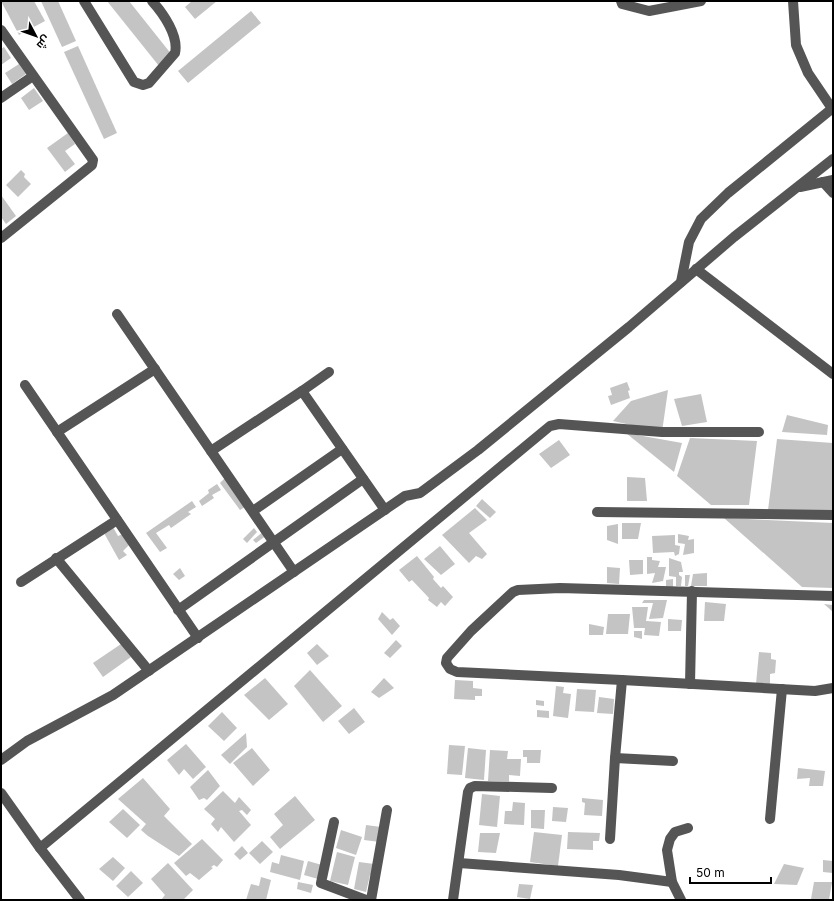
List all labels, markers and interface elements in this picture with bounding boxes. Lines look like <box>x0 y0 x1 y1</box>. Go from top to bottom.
north arrow <box>16 16 56 56</box>
text: ش <box>34 33 53 52</box>
scale bar <box>690 859 771 885</box>
text: 50 m <box>696 865 725 880</box>

